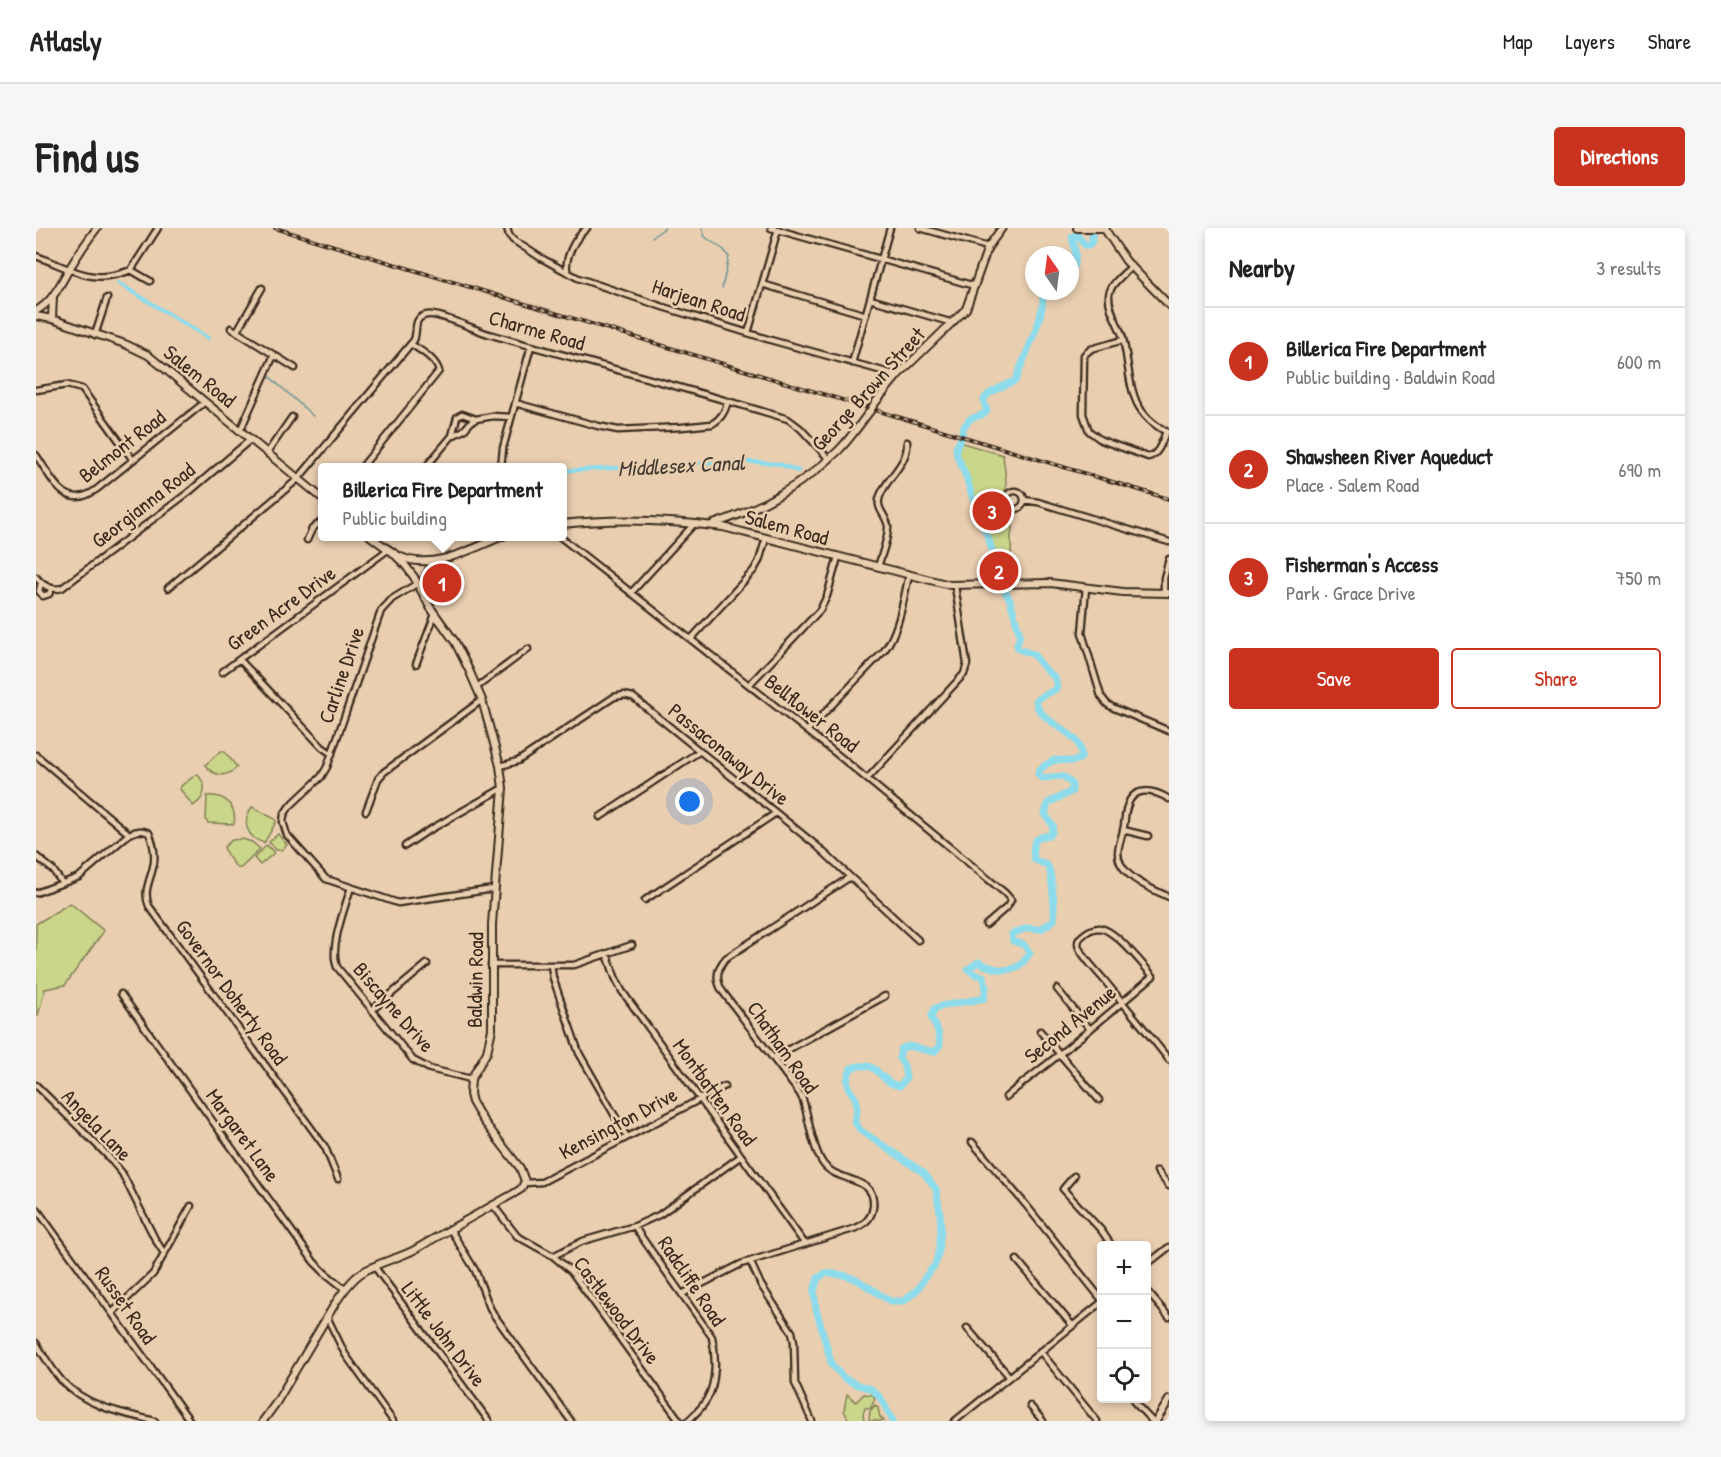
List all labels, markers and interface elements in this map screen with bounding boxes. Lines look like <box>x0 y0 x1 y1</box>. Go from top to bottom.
text: Atlasly <box>30 22 102 60</box>
text: Map <box>1503 27 1532 56</box>
text: Layers <box>1565 27 1615 56</box>
text: Share <box>1648 27 1691 56</box>
button: Directions <box>1554 127 1685 186</box>
text: Find us <box>36 128 139 185</box>
north arrow <box>1025 246 1079 300</box>
text: Nearby <box>1229 250 1295 285</box>
text: 3 results <box>1596 254 1661 281</box>
street label: Harjean Road <box>649 271 749 329</box>
street label: Charme Road <box>486 302 588 358</box>
street label: George Brown Street <box>804 320 932 457</box>
text: Billerica Fire Department <box>1286 333 1486 363</box>
street label: Salem Road <box>158 338 242 414</box>
text: 1 <box>1245 348 1252 375</box>
text: 600 m <box>1617 348 1661 375</box>
text: Public building · Baldwin Road <box>1286 363 1495 390</box>
street label: Belmont Road <box>72 403 172 489</box>
text: Shawsheen River Aqueduct <box>1286 441 1492 471</box>
water label: Middlesex Canal <box>617 447 746 483</box>
street label: Georgianna Road <box>85 455 201 555</box>
text: 2 <box>1244 456 1253 483</box>
text: 690 m <box>1619 456 1661 483</box>
popup <box>318 463 567 541</box>
text: Place · Salem Road <box>1286 471 1419 498</box>
text: Billerica Fire Department <box>343 474 542 504</box>
pin: 3 <box>972 488 1012 534</box>
street label: Salem Road <box>742 502 832 552</box>
text: Public building <box>343 504 447 531</box>
pin: 2 <box>980 548 1018 594</box>
text: Fisherman's Access <box>1286 549 1438 579</box>
street label: Green Acre Drive <box>221 559 341 657</box>
pin: 1 <box>422 560 462 606</box>
text: 3 <box>1244 564 1253 591</box>
text: 750 m <box>1615 564 1661 591</box>
text: Park · Grace Drive <box>1286 579 1416 606</box>
street label: Carline Drive <box>311 623 371 727</box>
button: Save <box>1229 648 1439 709</box>
button: Share <box>1451 648 1661 709</box>
street label: Bellflower Road <box>759 667 865 759</box>
street label: Passaconaway Drive <box>662 696 796 812</box>
your location <box>675 787 704 816</box>
street label: Governor Doherty Road <box>169 913 295 1071</box>
street label: Baldwin Road <box>460 932 490 1028</box>
street label: Biscayne Drive <box>347 956 441 1058</box>
street label: Second Avenue <box>1018 978 1122 1070</box>
street label: Chatham Road <box>741 995 825 1099</box>
street label: Montbatten Road <box>666 1032 764 1152</box>
street label: Kensington Drive <box>554 1080 682 1166</box>
street label: Margaret Lane <box>199 1082 287 1188</box>
street label: Angela Lane <box>55 1083 139 1167</box>
street label: Radcliffe Road <box>651 1230 733 1332</box>
map controls <box>1097 1241 1151 1403</box>
button: + <box>1097 1241 1151 1295</box>
street label: Castlewood Drive <box>567 1250 667 1370</box>
street label: Russet Road <box>89 1260 163 1350</box>
street label: Little John Drive <box>395 1276 493 1392</box>
button: − <box>1097 1295 1151 1349</box>
button: locate <box>1097 1349 1151 1403</box>

